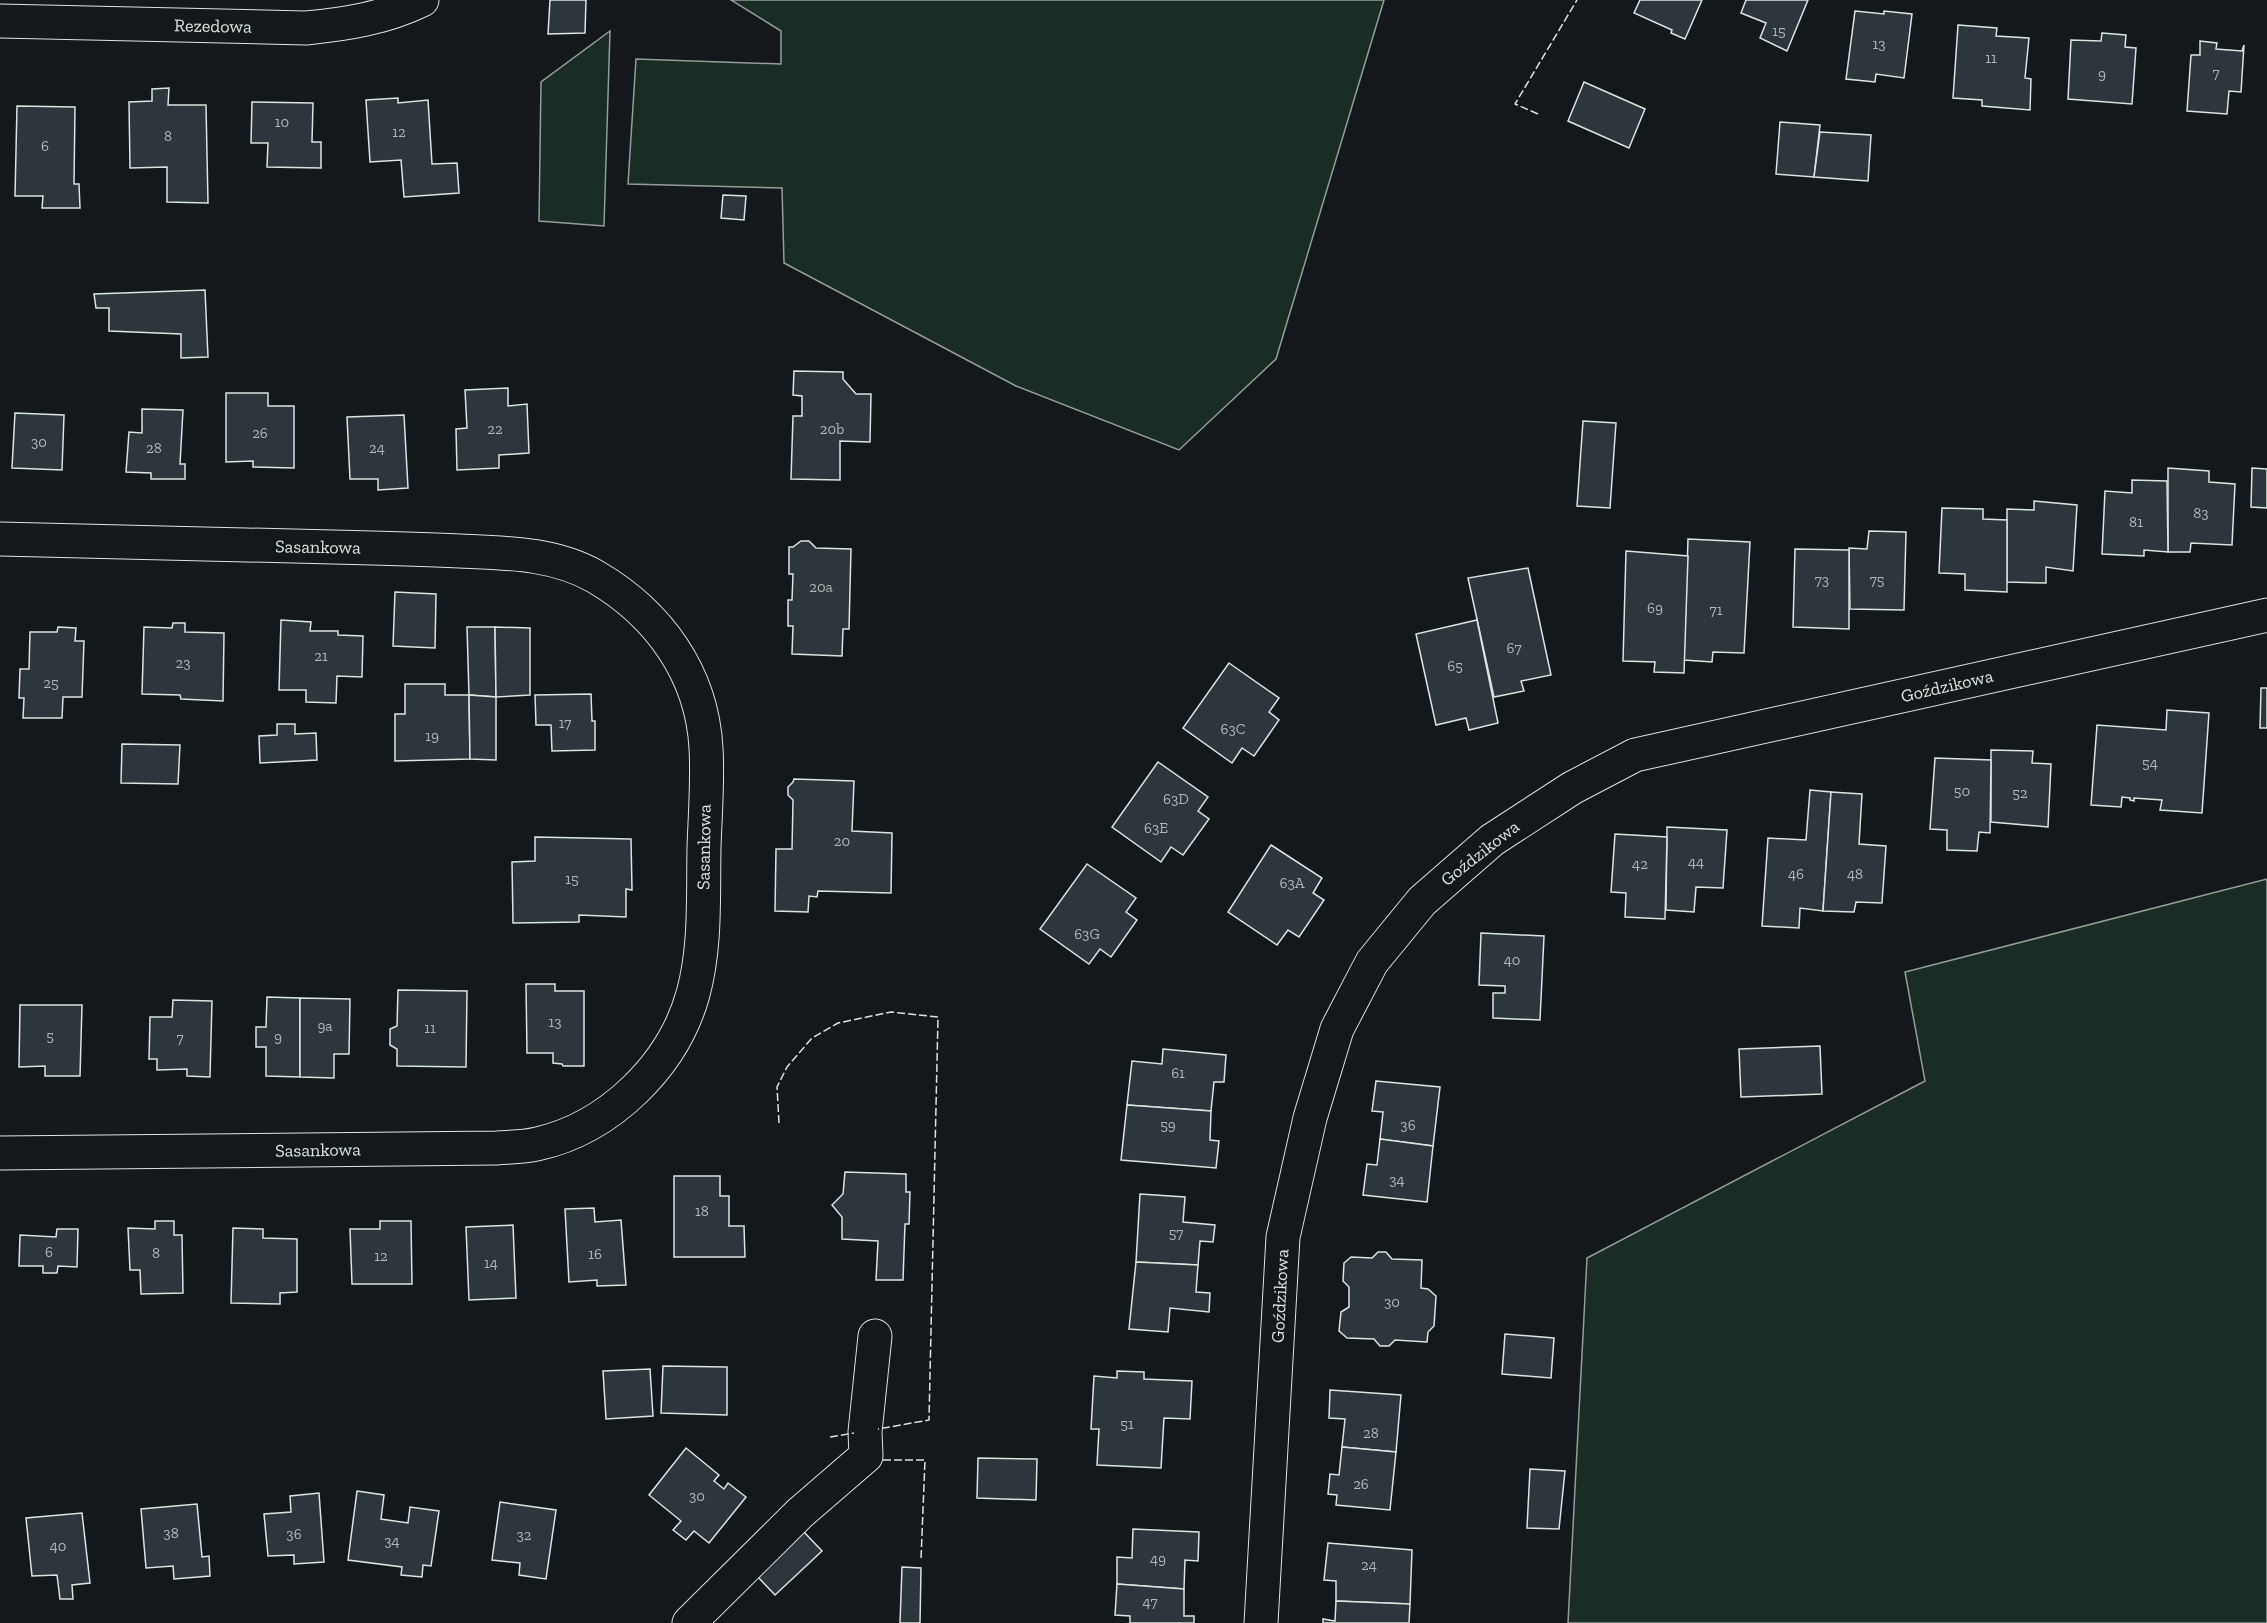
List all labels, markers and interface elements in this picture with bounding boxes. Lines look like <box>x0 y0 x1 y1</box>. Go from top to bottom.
street label: Rezedowa <box>174 14 252 38</box>
house number: 15 <box>1772 22 1786 40</box>
house number: 13 <box>1872 35 1886 53</box>
house number: 11 <box>1985 49 1997 67</box>
house number: 7 <box>2212 64 2220 82</box>
house number: 9 <box>2098 65 2106 83</box>
house number: 10 <box>275 113 289 131</box>
house number: 12 <box>392 123 406 141</box>
house number: 8 <box>164 127 172 145</box>
house number: 6 <box>41 137 49 155</box>
house number: 22 <box>487 420 503 438</box>
house number: 20b <box>820 420 844 438</box>
house number: 26 <box>252 424 268 442</box>
house number: 30 <box>31 433 47 451</box>
house number: 28 <box>146 439 162 457</box>
house number: 24 <box>369 439 385 457</box>
house number: 83 <box>2193 504 2209 522</box>
house number: 81 <box>2129 513 2143 531</box>
street label: Sasankowa <box>275 535 361 559</box>
house number: 73 <box>1815 571 1829 589</box>
house number: 75 <box>1870 571 1885 589</box>
house number: 20a <box>809 578 833 596</box>
house number: 69 <box>1647 599 1663 617</box>
house number: 71 <box>1710 601 1723 619</box>
house number: 67 <box>1506 639 1522 657</box>
house number: 21 <box>314 647 328 665</box>
house number: 23 <box>175 654 191 672</box>
house number: 65 <box>1447 657 1463 675</box>
street label: Goździkowa <box>1899 665 1996 707</box>
house number: 25 <box>43 674 59 692</box>
house number: 17 <box>559 714 571 732</box>
house number: 63C <box>1221 720 1246 738</box>
house number: 19 <box>425 727 439 745</box>
house number: 54 <box>2142 754 2158 772</box>
house number: 50 <box>1954 782 1970 800</box>
house number: 52 <box>2012 784 2028 802</box>
house number: 63D <box>1163 790 1189 808</box>
street label: Sasankowa <box>692 804 716 890</box>
street label: Goździkowa <box>1436 815 1524 891</box>
house number: 63E <box>1144 819 1168 837</box>
house number: 20 <box>834 832 850 850</box>
house number: 44 <box>1688 853 1704 871</box>
house number: 42 <box>1632 855 1648 873</box>
house number: 46 <box>1788 865 1804 883</box>
house number: 48 <box>1847 865 1863 883</box>
house number: 15 <box>565 870 579 888</box>
house number: 63A <box>1279 874 1305 892</box>
house number: 63G <box>1074 925 1100 943</box>
house number: 40 <box>1504 951 1520 969</box>
house number: 13 <box>548 1013 562 1031</box>
house number: 9a <box>317 1017 333 1035</box>
house number: 11 <box>424 1019 436 1037</box>
house number: 5 <box>46 1027 54 1045</box>
house number: 9 <box>274 1028 282 1046</box>
house number: 7 <box>176 1029 184 1047</box>
house number: 61 <box>1171 1064 1185 1082</box>
house number: 59 <box>1160 1116 1176 1134</box>
house number: 36 <box>1400 1116 1416 1134</box>
street label: Sasankowa <box>275 1138 361 1162</box>
house number: 34 <box>1389 1171 1405 1189</box>
house number: 18 <box>695 1202 709 1220</box>
house number: 57 <box>1169 1224 1183 1242</box>
house number: 6 <box>45 1243 53 1261</box>
house number: 8 <box>152 1244 160 1262</box>
house number: 16 <box>588 1245 602 1263</box>
house number: 12 <box>374 1247 388 1265</box>
street label: Goździkowa <box>1267 1248 1293 1343</box>
house number: 14 <box>484 1254 498 1272</box>
house number: 30 <box>1384 1293 1400 1311</box>
house number: 51 <box>1120 1415 1134 1433</box>
house number: 28 <box>1363 1424 1379 1442</box>
house number: 26 <box>1353 1475 1369 1493</box>
house number: 30 <box>689 1487 705 1505</box>
house number: 38 <box>163 1524 179 1542</box>
house number: 36 <box>286 1525 302 1543</box>
house number: 32 <box>516 1526 532 1544</box>
house number: 34 <box>384 1532 400 1550</box>
house number: 40 <box>50 1537 66 1555</box>
house number: 49 <box>1150 1550 1166 1568</box>
house number: 24 <box>1361 1556 1377 1574</box>
house number: 47 <box>1143 1593 1157 1611</box>

